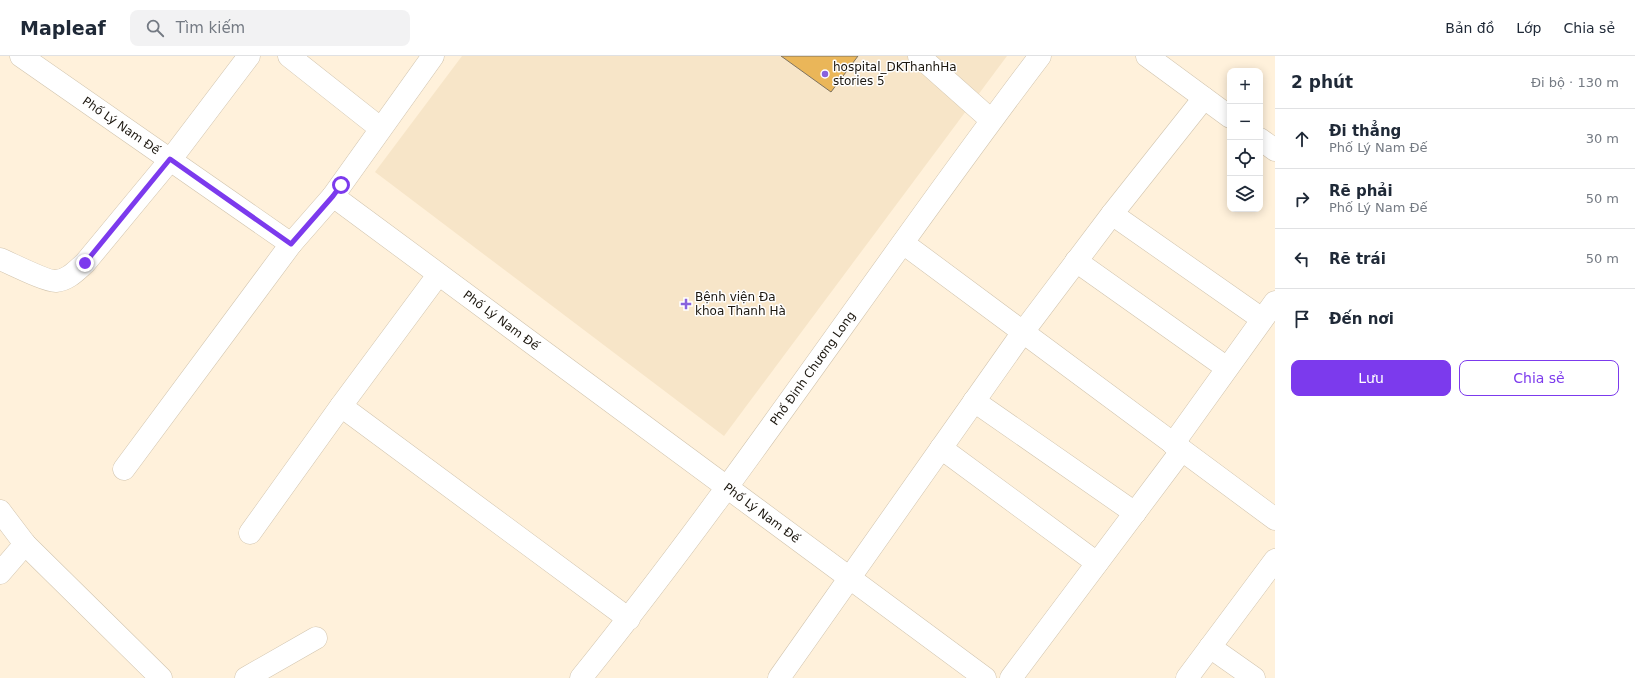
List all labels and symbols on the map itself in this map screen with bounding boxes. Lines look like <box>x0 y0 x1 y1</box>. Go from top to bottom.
place label: hospital_DKThanhHa stories 5 <box>833 60 957 88</box>
marker: hospital_DKThanhHa stories 5 <box>820 69 830 79</box>
street label: Phố Lý Nam Đế <box>80 94 163 158</box>
route start <box>332 176 350 194</box>
route end <box>76 254 94 272</box>
street label: Phố Lý Nam Đế <box>460 288 543 353</box>
place label: Bệnh viện Đa khoa Thanh Hà <box>695 290 786 318</box>
marker: Bệnh viện Đa khoa Thanh Hà <box>680 298 692 310</box>
street label: Phố Đinh Chương Long <box>767 309 858 428</box>
street label: Phố Lý Nam Đế <box>721 480 803 546</box>

